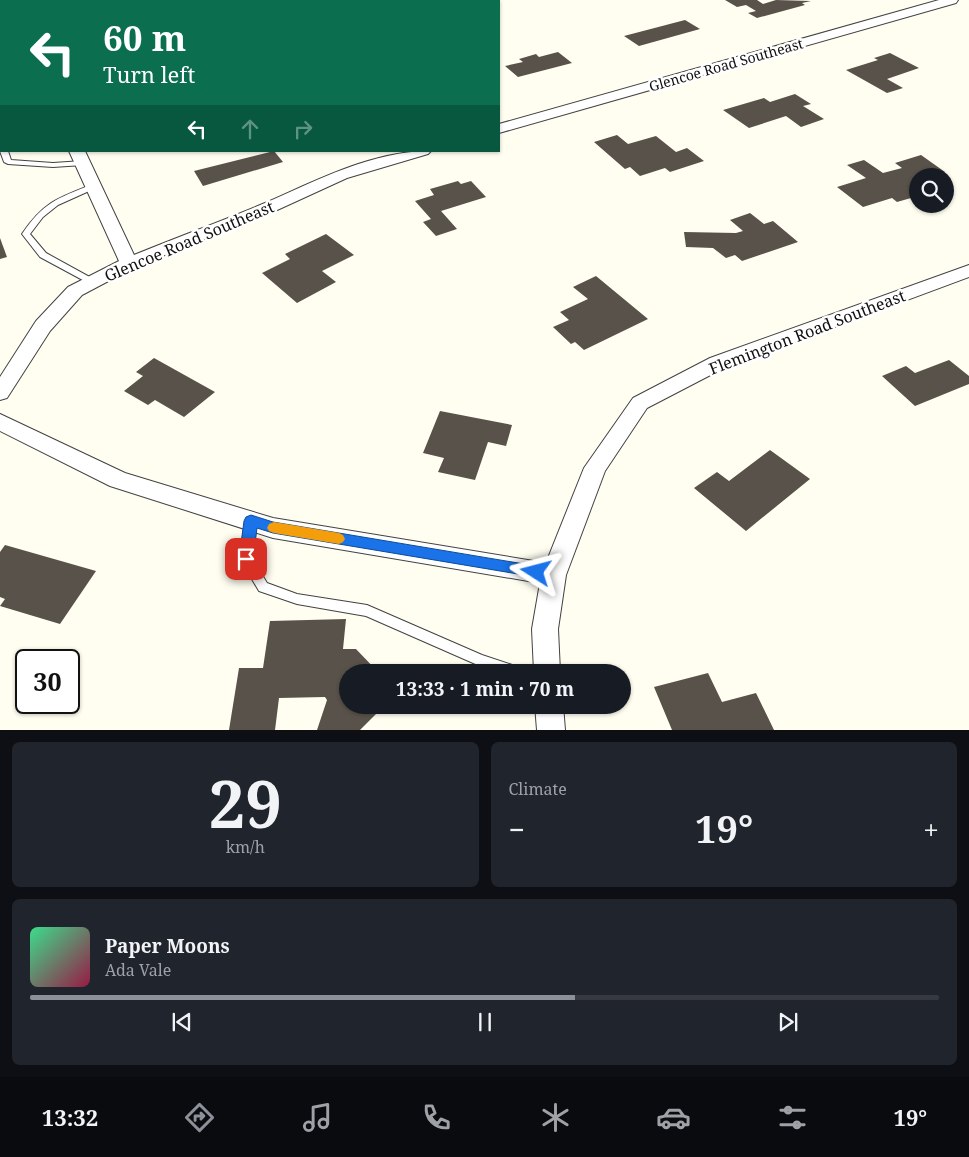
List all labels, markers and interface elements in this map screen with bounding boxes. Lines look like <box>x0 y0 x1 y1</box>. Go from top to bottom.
text: 60 m <box>103 14 186 61</box>
icon: left <box>20 20 85 85</box>
street label: Glencoe Road Southeast <box>647 33 805 96</box>
text: Turn left <box>103 59 195 89</box>
icon: left <box>183 115 211 143</box>
icon: ahead <box>236 115 264 143</box>
icon: right <box>289 115 317 143</box>
map controls <box>909 168 954 213</box>
button: search <box>909 168 954 213</box>
street label: Glencoe Road Southeast <box>101 195 277 287</box>
street label: Flemington Road Southeast <box>706 284 909 380</box>
pin <box>225 538 267 580</box>
icon: arrive <box>232 545 260 573</box>
position arrow <box>509 545 561 597</box>
speed limit sign: 30 <box>15 649 80 714</box>
text: 13:33 · 1 min · 70 m <box>396 676 574 702</box>
text: 29 <box>209 759 282 847</box>
text: Climate <box>509 778 567 800</box>
text: 19° <box>695 802 753 854</box>
text: − <box>509 810 525 848</box>
text: + <box>923 810 939 848</box>
text: km/h <box>226 836 265 858</box>
text: Paper Moons <box>105 933 230 959</box>
text: Ada Vale <box>105 959 171 981</box>
icon: previous <box>168 1008 196 1036</box>
icon: pause <box>471 1008 499 1036</box>
icon: next <box>774 1008 802 1036</box>
icon: directions <box>182 1100 217 1135</box>
icon: music <box>300 1100 335 1135</box>
icon: phone <box>419 1100 454 1135</box>
icon: climate <box>538 1100 573 1135</box>
icon: car <box>656 1100 691 1135</box>
icon: filters <box>775 1100 810 1135</box>
text: 13:32 <box>42 1102 98 1132</box>
text: 19° <box>893 1102 927 1132</box>

